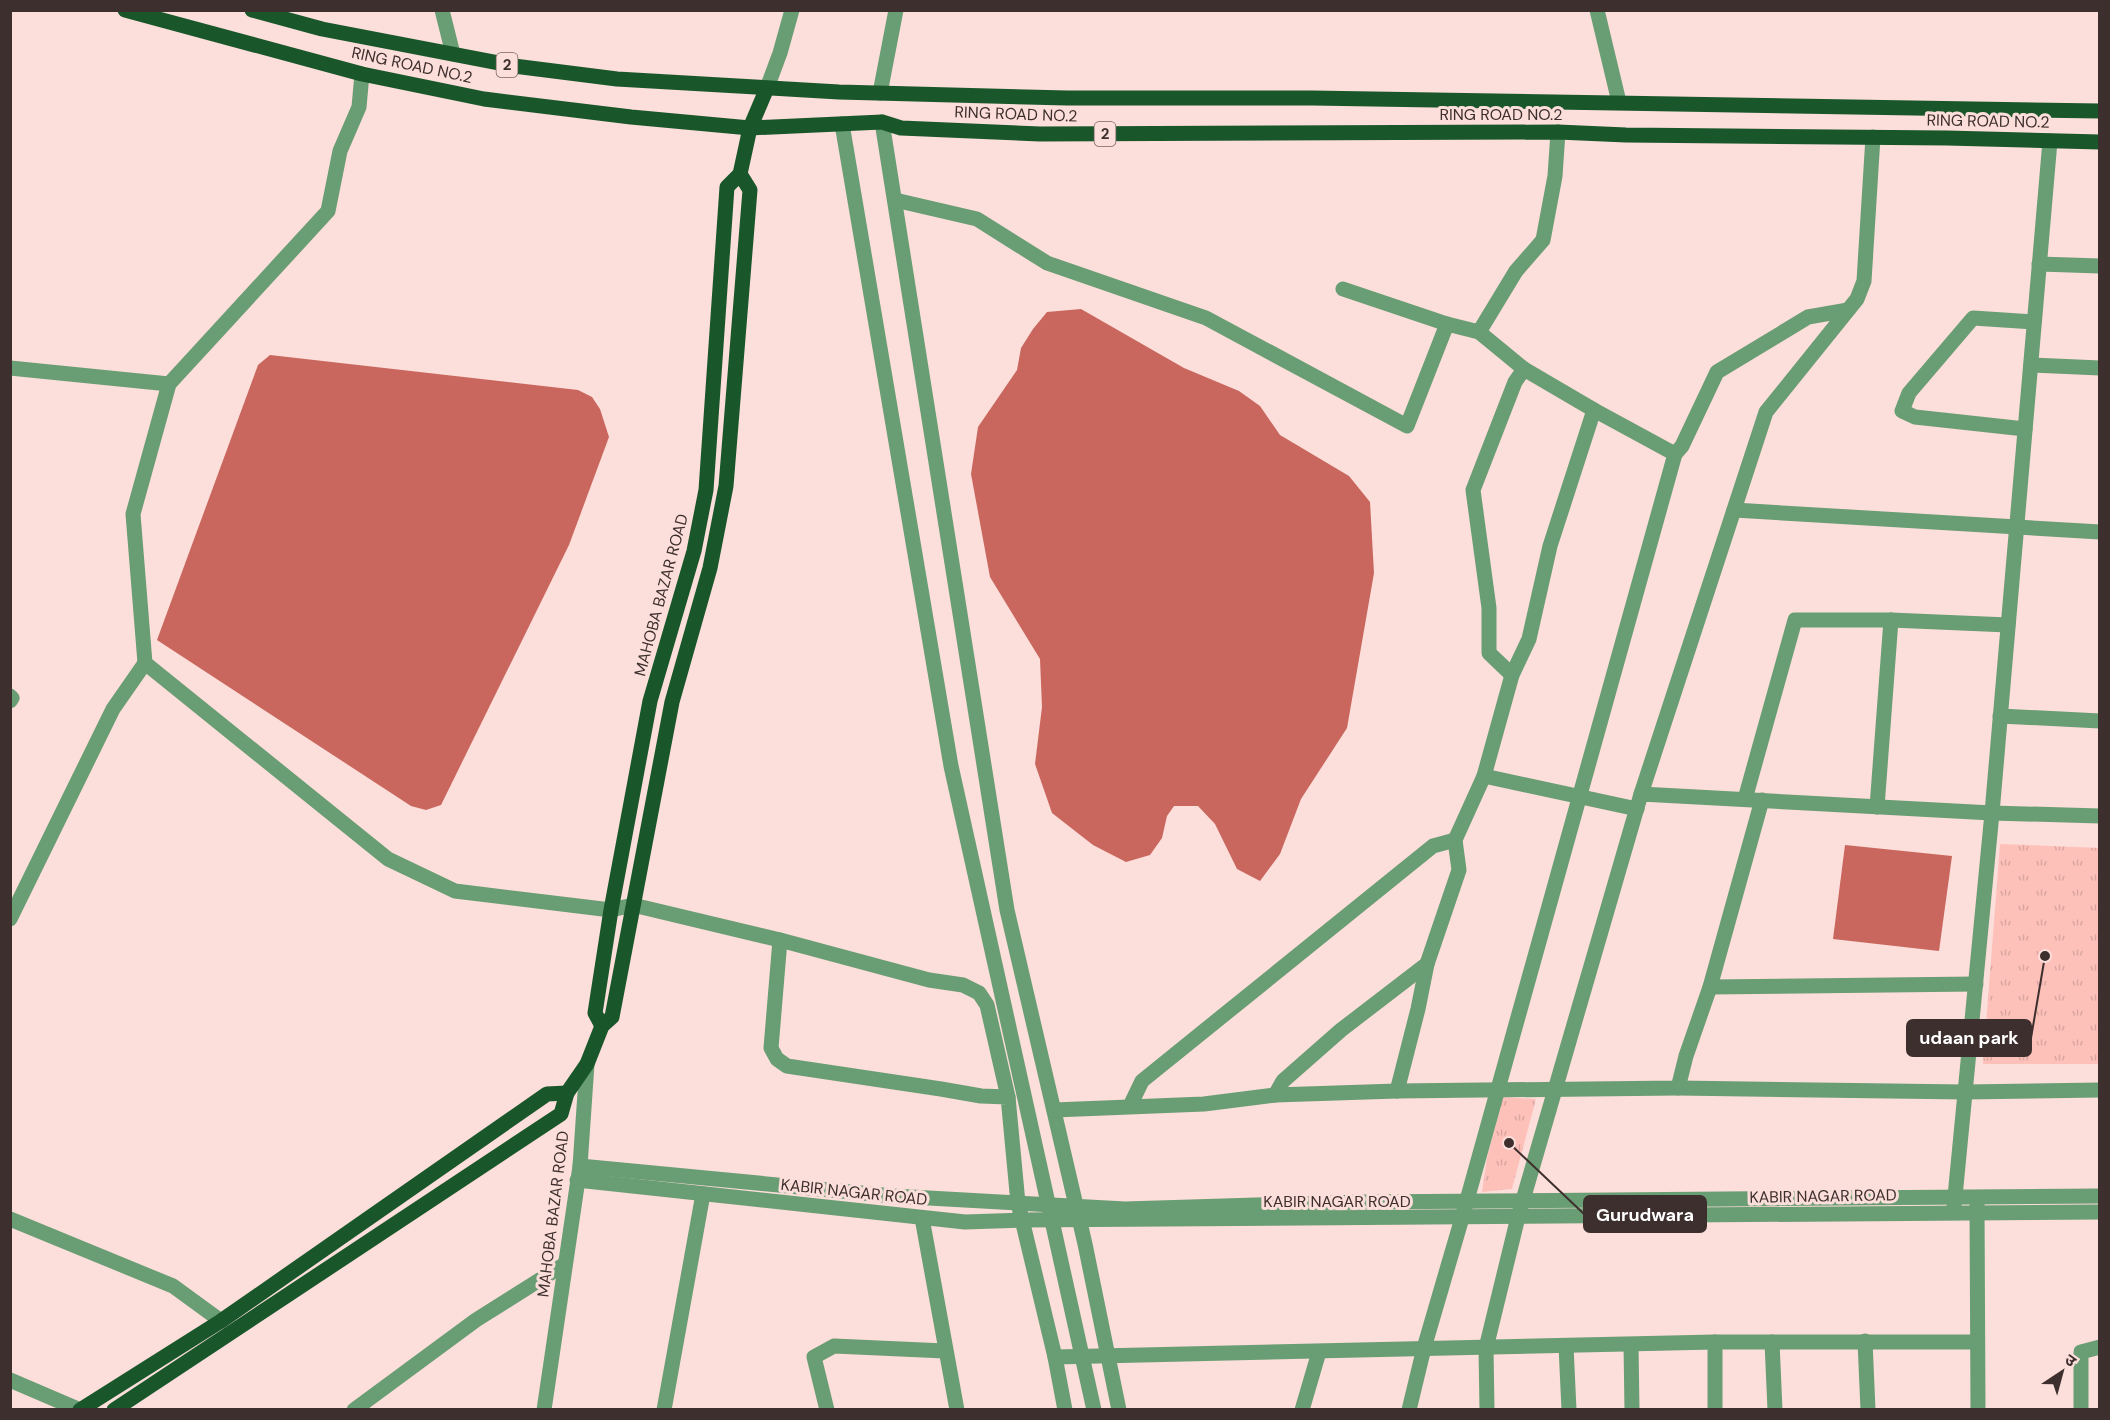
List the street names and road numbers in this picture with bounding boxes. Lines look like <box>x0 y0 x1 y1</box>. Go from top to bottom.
street label: RING ROAD NO.2 <box>350 42 474 88</box>
road number: 2 <box>496 53 518 77</box>
street label: RING ROAD NO.2 <box>954 101 1078 127</box>
street label: RING ROAD NO.2 <box>1439 104 1563 125</box>
street label: RING ROAD NO.2 <box>1926 109 2050 133</box>
road number: 2 <box>1094 122 1116 146</box>
street label: MAHOBA BAZAR ROAD <box>629 511 693 679</box>
street label: MAHOBA BAZAR ROAD <box>532 1130 574 1298</box>
street label: KABIR NAGAR ROAD <box>780 1174 928 1210</box>
street label: KABIR NAGAR ROAD <box>1749 1184 1897 1208</box>
street label: KABIR NAGAR ROAD <box>1263 1191 1411 1212</box>

